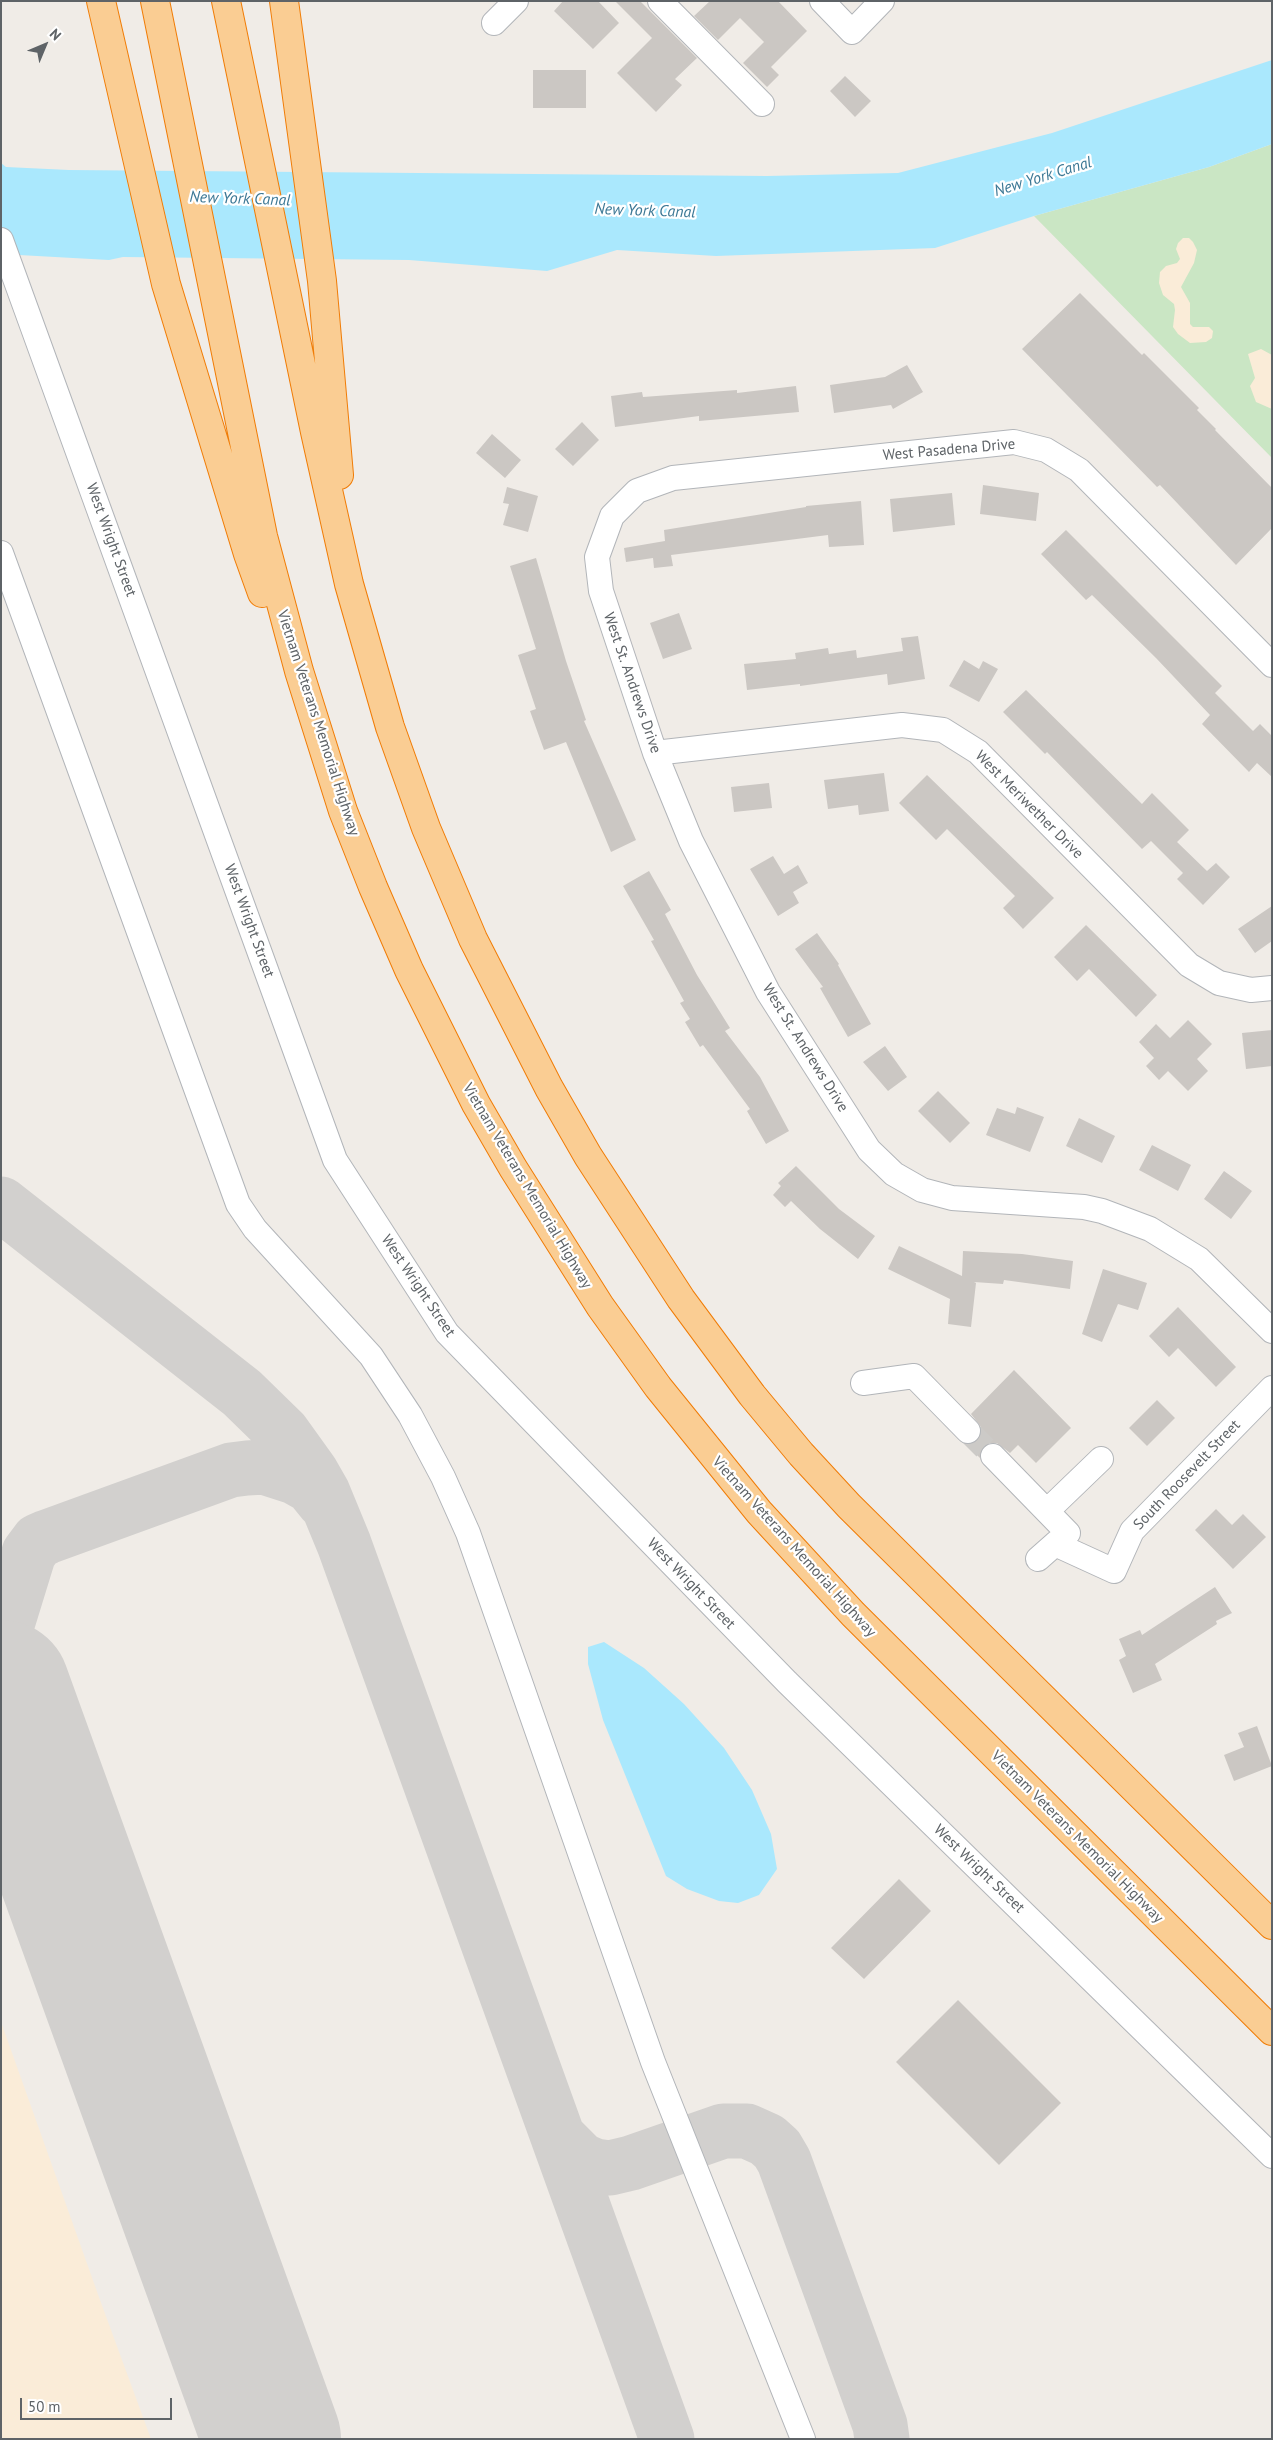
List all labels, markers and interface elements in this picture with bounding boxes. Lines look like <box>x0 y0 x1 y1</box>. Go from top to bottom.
north arrow <box>20 20 70 70</box>
text: N <box>46 25 65 44</box>
water label: New York Canal <box>992 153 1094 201</box>
water label: New York Canal <box>189 188 291 210</box>
water label: New York Canal <box>594 200 696 222</box>
street label: West Pasadena Drive <box>882 435 1016 465</box>
street label: West Wright Street <box>82 481 140 599</box>
street label: Vietnam Veterans Memorial Highway <box>273 608 363 838</box>
street label: West St. Andrews Drive <box>599 610 665 756</box>
street label: West Meriwether Drive <box>971 747 1087 863</box>
street label: West Wright Street <box>220 862 278 980</box>
street label: West St. Andrews Drive <box>758 981 852 1115</box>
street label: Vietnam Veterans Memorial Highway <box>458 1080 596 1292</box>
street label: West Wright Street <box>377 1231 459 1341</box>
street label: South Roosevelt Street <box>1130 1416 1244 1534</box>
street label: Vietnam Veterans Memorial Highway <box>708 1453 880 1641</box>
street label: West Wright Street <box>643 1535 739 1633</box>
street label: Vietnam Veterans Memorial Highway <box>987 1747 1167 1927</box>
street label: West Wright Street <box>930 1821 1028 1917</box>
scale bar <box>22 2388 175 2420</box>
text: 50 m <box>28 2397 61 2416</box>

